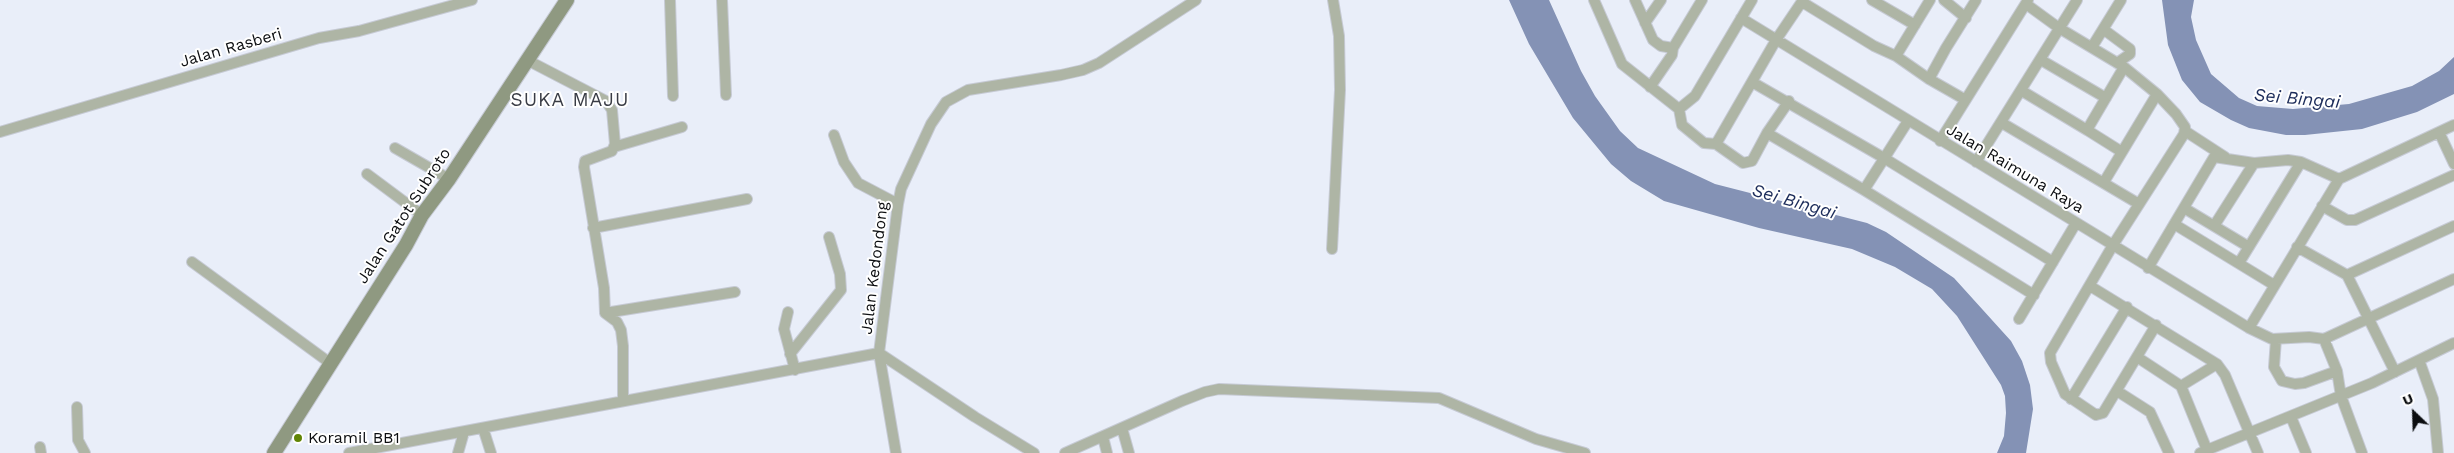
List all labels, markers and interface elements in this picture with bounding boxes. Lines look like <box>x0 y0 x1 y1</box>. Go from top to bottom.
street label: Jalan Rasberi <box>178 24 284 72</box>
water label: Sei Bingai <box>2253 84 2341 114</box>
district label: SUKA MAJU <box>509 89 631 111</box>
street label: Jalan Raimuna Raya <box>1943 120 2087 218</box>
street label: Jalan Gatot Subroto <box>353 145 455 287</box>
water label: Sei Bingai <box>1750 180 1838 224</box>
street label: Jalan Kedondong <box>857 200 893 336</box>
north arrow <box>2389 388 2439 438</box>
text: U <box>2400 390 2416 409</box>
place label: Koramil BB1 <box>308 428 400 448</box>
marker: Koramil BB1 <box>292 432 304 444</box>

